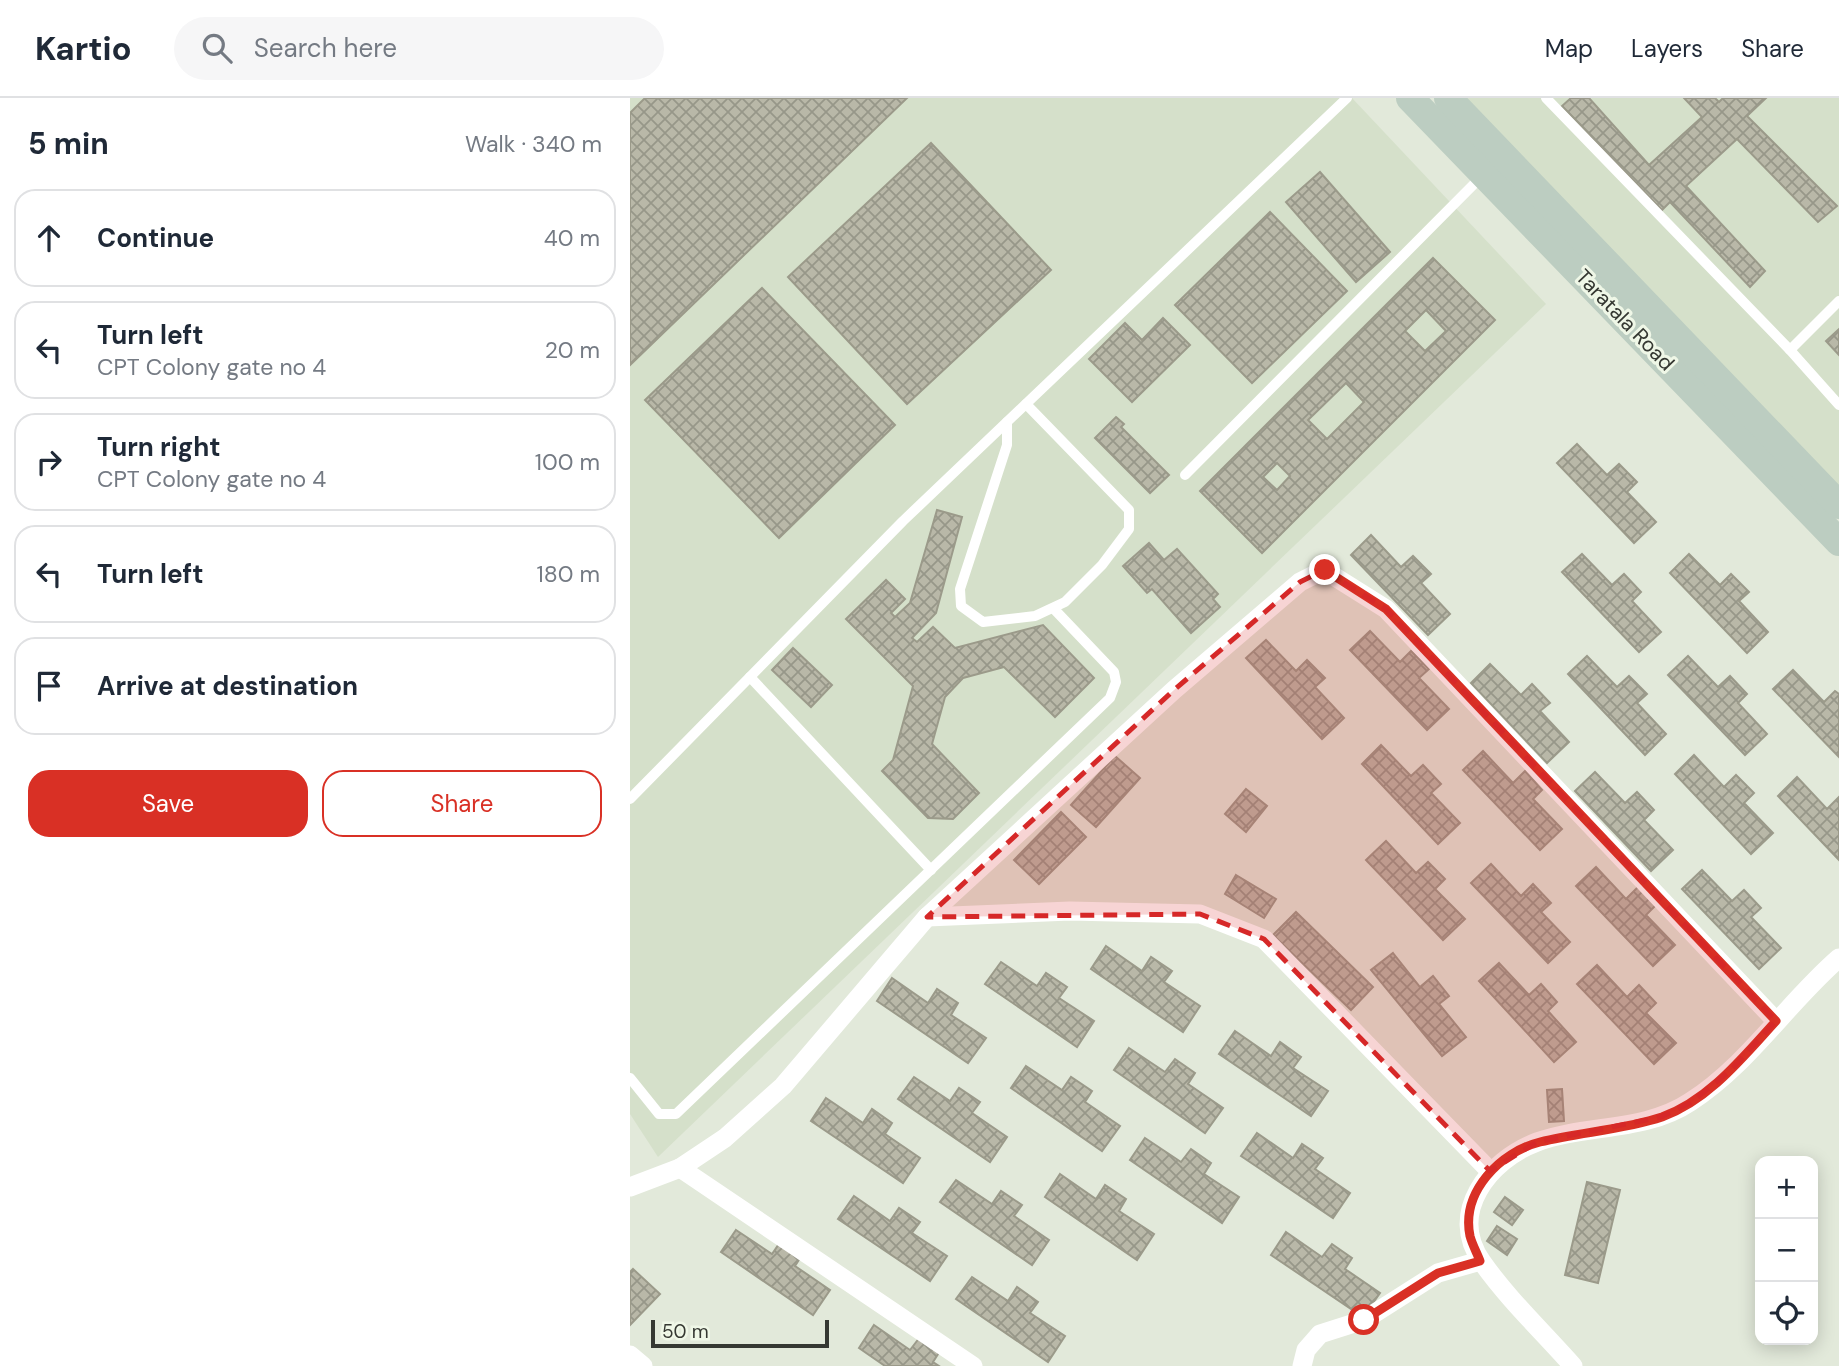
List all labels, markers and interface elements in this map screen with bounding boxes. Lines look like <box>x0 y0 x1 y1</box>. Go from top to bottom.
search box <box>174 17 664 80</box>
text: Kartio <box>35 27 132 70</box>
icon: search <box>198 29 236 67</box>
text: Search here <box>254 31 397 65</box>
text: Map <box>1545 33 1593 64</box>
text: Layers <box>1631 33 1703 64</box>
text: Share <box>1741 33 1804 64</box>
text: 5 min <box>28 124 109 163</box>
text: Walk · 340 m <box>465 129 602 159</box>
icon: ahead <box>30 219 68 257</box>
text: Continue <box>97 221 214 255</box>
text: 40 m <box>544 223 600 253</box>
street label: Taratala Road <box>1569 263 1681 377</box>
text: Turn left <box>97 318 204 352</box>
icon: left <box>30 331 68 369</box>
text: 20 m <box>545 335 600 365</box>
text: CPT Colony gate no 4 <box>97 352 326 382</box>
text: Turn right <box>97 430 221 464</box>
icon: right <box>30 443 68 481</box>
text: 100 m <box>535 447 600 477</box>
text: CPT Colony gate no 4 <box>97 464 326 494</box>
route end <box>1309 554 1340 585</box>
icon: left <box>30 555 68 593</box>
text: Turn left <box>97 557 204 591</box>
text: 180 m <box>536 559 600 589</box>
icon: arrive <box>30 667 68 705</box>
text: Arrive at destination <box>97 669 358 703</box>
button: Save <box>28 770 308 837</box>
button: Share <box>322 770 602 837</box>
map controls <box>1755 1156 1818 1345</box>
button: + <box>1755 1156 1818 1219</box>
button: − <box>1755 1219 1818 1282</box>
button: locate <box>1755 1282 1818 1345</box>
route start <box>1348 1304 1379 1335</box>
scale bar <box>651 1317 830 1349</box>
text: 50 m <box>662 1319 709 1344</box>

